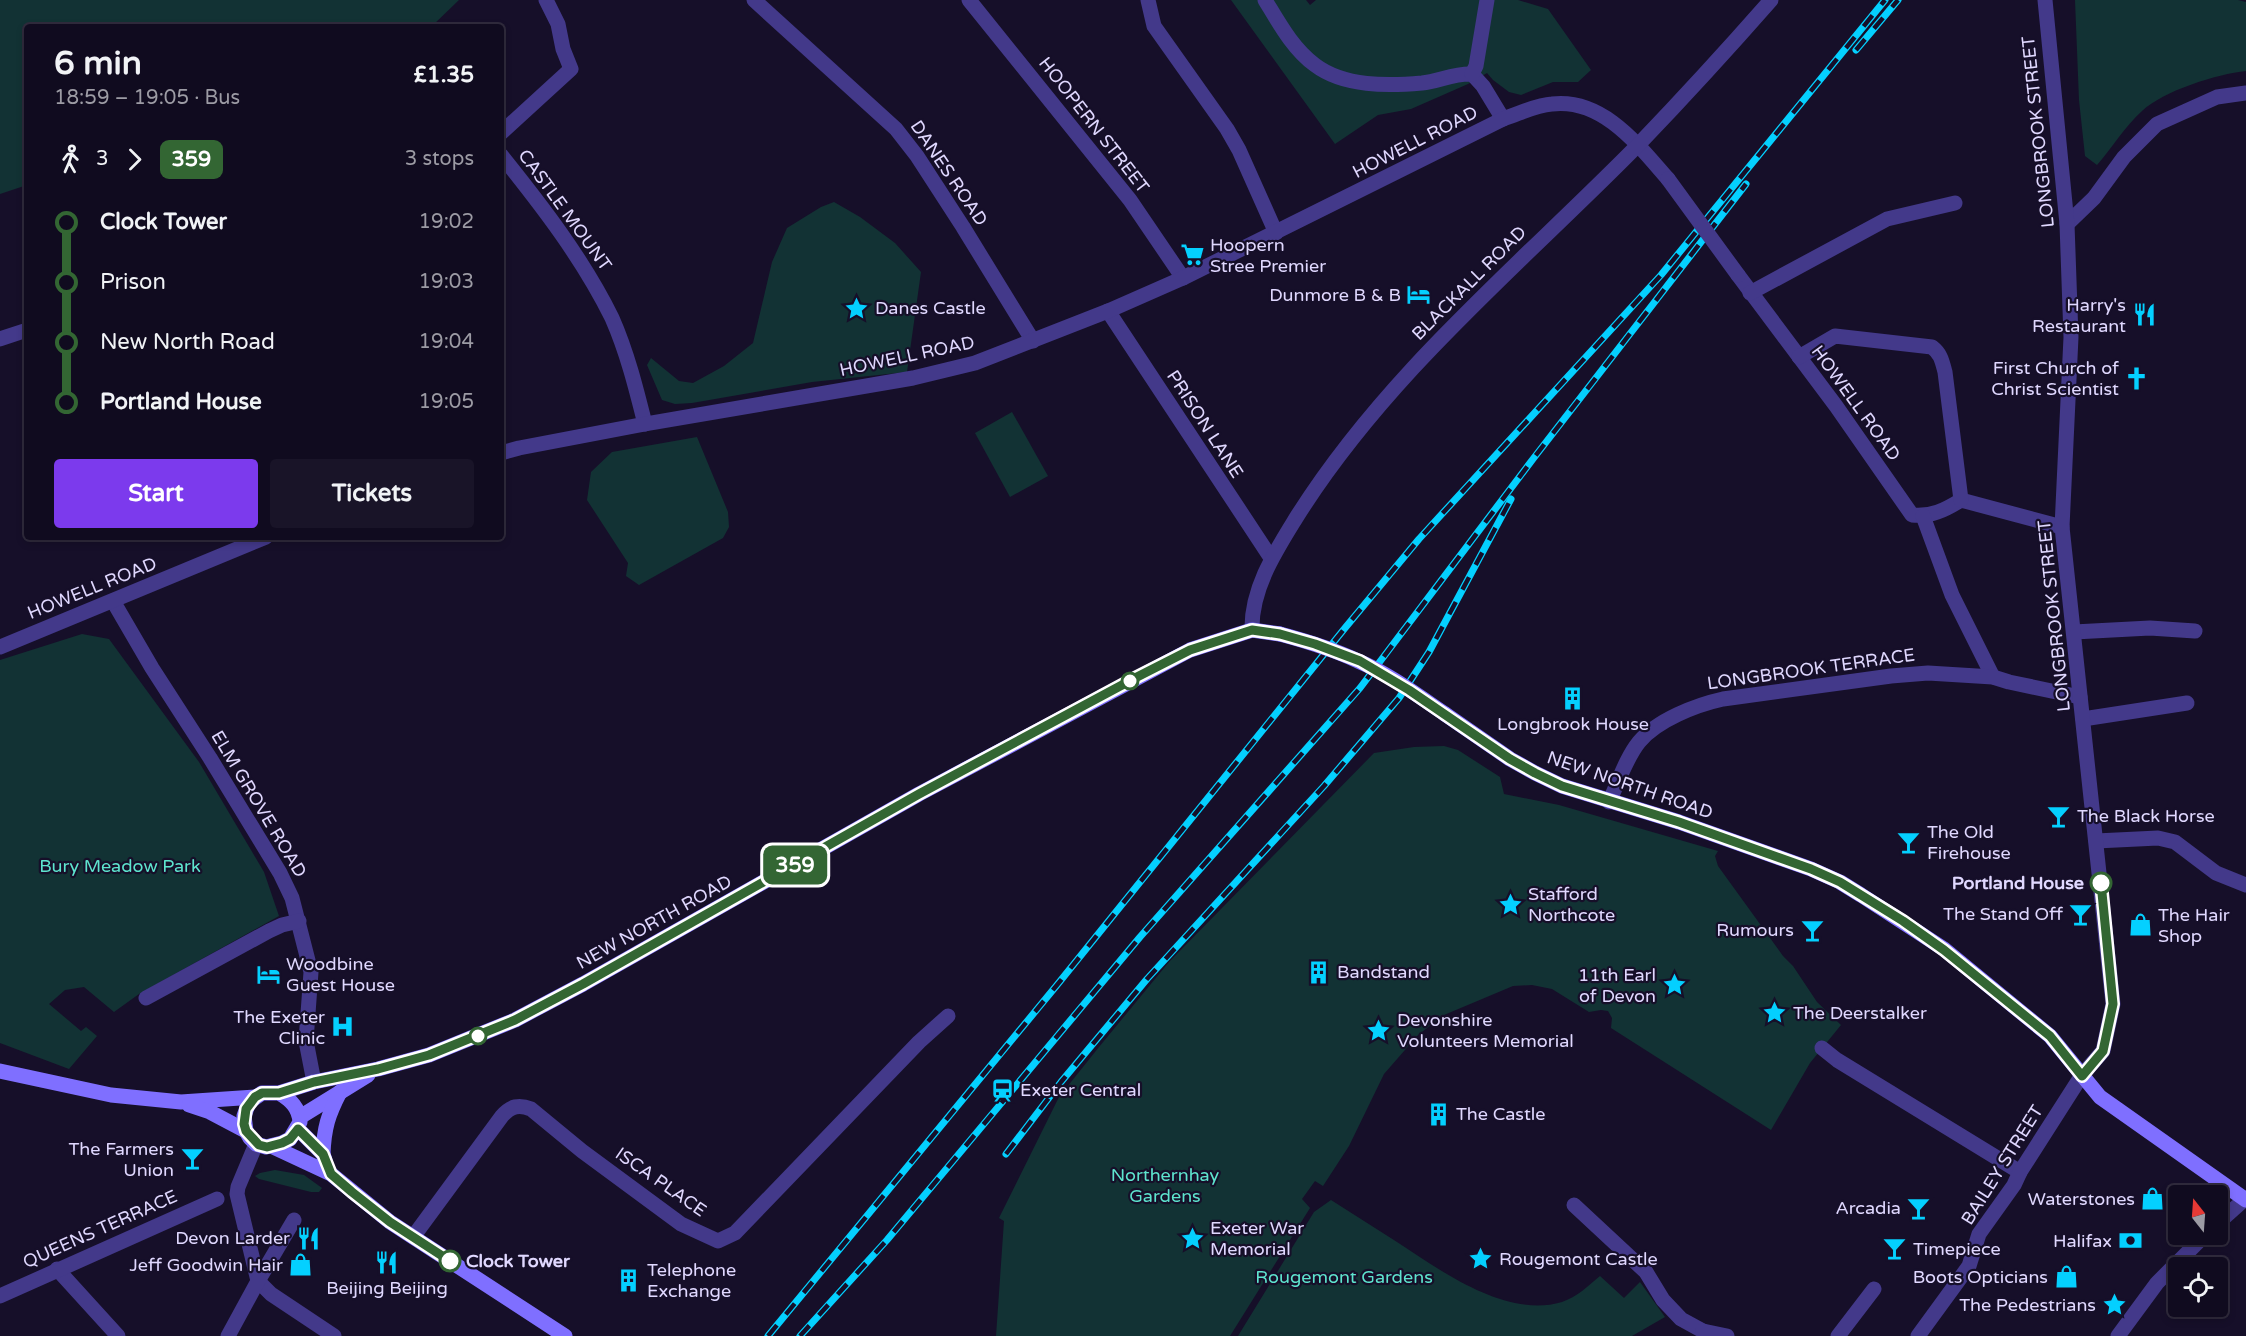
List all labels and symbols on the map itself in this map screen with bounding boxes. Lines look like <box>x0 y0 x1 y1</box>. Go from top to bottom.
street label: LONGBROOK STREET <box>2017 35 2059 229</box>
street label: HOOPERN STREET <box>1034 53 1154 197</box>
street label: HOWELL ROAD <box>1349 101 1481 183</box>
street label: DANES ROAD <box>906 116 992 230</box>
street label: CASTLE MOUNT <box>514 145 617 275</box>
street label: BLACKALL ROAD <box>1407 221 1531 345</box>
place label: Hoopern Stree Premier <box>1210 234 1326 277</box>
supermarket icon: Hoopern Stree Premier <box>1179 242 1205 268</box>
hotel icon: Dunmore B & B <box>1406 282 1432 308</box>
place label: Dunmore B & B <box>1269 284 1401 306</box>
place label: Harry's Restaurant <box>2032 294 2126 337</box>
place icon: Danes Castle <box>844 295 870 321</box>
place label: Danes Castle <box>875 297 986 319</box>
restaurant icon: Harry's Restaurant <box>2131 302 2157 328</box>
street label: HOWELL ROAD <box>838 331 976 381</box>
street label: HOWELL ROAD <box>1807 341 1905 465</box>
place label: First Church of Christ Scientist <box>1991 357 2119 400</box>
church icon: First Church of Christ Scientist <box>2124 365 2150 391</box>
street label: PRISON LANE <box>1162 366 1248 482</box>
street label: LONGBROOK STREET <box>2033 519 2075 713</box>
street label: HOWELL ROAD <box>24 552 160 624</box>
street label: LONGBROOK TERRACE <box>1706 644 1916 694</box>
unlabelled marker <box>1121 672 1139 690</box>
building icon: Longbrook House <box>1560 685 1586 711</box>
place label: Longbrook House <box>1497 713 1649 735</box>
street label: ELM GROVE ROAD <box>206 727 312 881</box>
street label: NEW NORTH ROAD <box>1544 746 1716 824</box>
bar icon: The Black Horse <box>2046 803 2072 829</box>
place label: The Black Horse <box>2077 805 2215 827</box>
place label: The Old Firehouse <box>1927 821 2011 864</box>
bar icon: The Old Firehouse <box>1896 829 1922 855</box>
line badge: 359 <box>760 846 830 884</box>
park label: Bury Meadow Park <box>39 855 201 877</box>
street label: NEW NORTH ROAD <box>573 870 735 974</box>
place label: Portland House <box>1952 872 2084 894</box>
marker: Portland House <box>2090 872 2112 894</box>
place label: Stafford Northcote <box>1528 883 1615 926</box>
place icon: Stafford Northcote <box>1497 891 1523 917</box>
bar icon: The Stand Off <box>2068 901 2094 927</box>
place label: The Stand Off <box>1943 903 2063 925</box>
place label: The Hair Shop <box>2158 904 2230 947</box>
shop icon: The Hair Shop <box>2127 912 2153 938</box>
bar icon: Rumours <box>1799 917 1825 943</box>
place label: Rumours <box>1716 919 1794 941</box>
place label: Woodbine Guest House <box>286 953 395 996</box>
building icon: Bandstand <box>1306 959 1332 985</box>
hotel icon: Woodbine Guest House <box>255 961 281 987</box>
place label: Bandstand <box>1337 961 1430 983</box>
place label: 11th Earl of Devon <box>1578 964 1656 1007</box>
place icon: 11th Earl of Devon <box>1661 972 1687 998</box>
place icon: The Deerstalker <box>1762 1000 1788 1026</box>
place label: The Deerstalker <box>1793 1002 1927 1024</box>
place label: The Exeter Clinic <box>233 1006 325 1049</box>
place label: Devonshire Volunteers Memorial <box>1397 1009 1574 1052</box>
hospital icon: The Exeter Clinic <box>330 1014 356 1040</box>
place icon: Devonshire Volunteers Memorial <box>1366 1017 1392 1043</box>
unlabelled marker <box>469 1027 487 1045</box>
station icon: Exeter Central <box>989 1077 1015 1103</box>
place label: Exeter Central <box>1020 1079 1141 1101</box>
building icon: The Castle <box>1425 1101 1451 1127</box>
street label: BAILEY STREET <box>1956 1101 2048 1229</box>
place label: The Castle <box>1456 1103 1545 1125</box>
place label: The Farmers Union <box>68 1138 174 1181</box>
street label: ISCA PLACE <box>611 1143 711 1221</box>
bar icon: The Farmers Union <box>179 1146 205 1172</box>
park label: Northernhay Gardens <box>1111 1164 1220 1207</box>
street label: QUEENS TERRACE <box>19 1185 181 1273</box>
north arrow <box>2168 1185 2228 1245</box>
shop icon: Waterstones <box>2140 1186 2166 1212</box>
place label: Waterstones <box>2028 1188 2135 1210</box>
bar icon: Arcadia <box>1906 1195 1932 1221</box>
place label: Arcadia <box>1835 1197 1901 1219</box>
place label: Exeter War Memorial <box>1210 1217 1304 1260</box>
restaurant icon: Devon Larder <box>295 1225 321 1251</box>
place icon: Exeter War Memorial <box>1179 1225 1205 1251</box>
place label: Devon Larder <box>175 1227 290 1249</box>
bank icon: Halifax <box>2117 1228 2143 1254</box>
place label: Halifax <box>2053 1230 2112 1252</box>
bar icon: Timepiece <box>1882 1236 1908 1262</box>
place label: Timepiece <box>1913 1238 2001 1260</box>
place icon: Rougemont Castle <box>1468 1246 1494 1272</box>
place label: Rougemont Castle <box>1499 1248 1658 1270</box>
restaurant icon: Beijing Beijing <box>374 1249 400 1275</box>
marker: Clock Tower <box>439 1250 461 1272</box>
place label: Clock Tower <box>466 1250 571 1272</box>
shop icon: Jeff Goodwin Hair <box>288 1252 314 1278</box>
place label: Jeff Goodwin Hair <box>129 1254 283 1276</box>
place label: Telephone Exchange <box>647 1259 736 1302</box>
shop icon: Boots Opticians <box>2053 1264 2079 1290</box>
park label: Rougemont Gardens <box>1255 1266 1433 1288</box>
place label: Boots Opticians <box>1913 1266 2048 1288</box>
building icon: Telephone Exchange <box>616 1267 642 1293</box>
place label: Beijing Beijing <box>326 1277 448 1299</box>
place icon: The Pedestrians <box>2101 1292 2127 1318</box>
place label: The Pedestrians <box>1959 1294 2096 1316</box>

